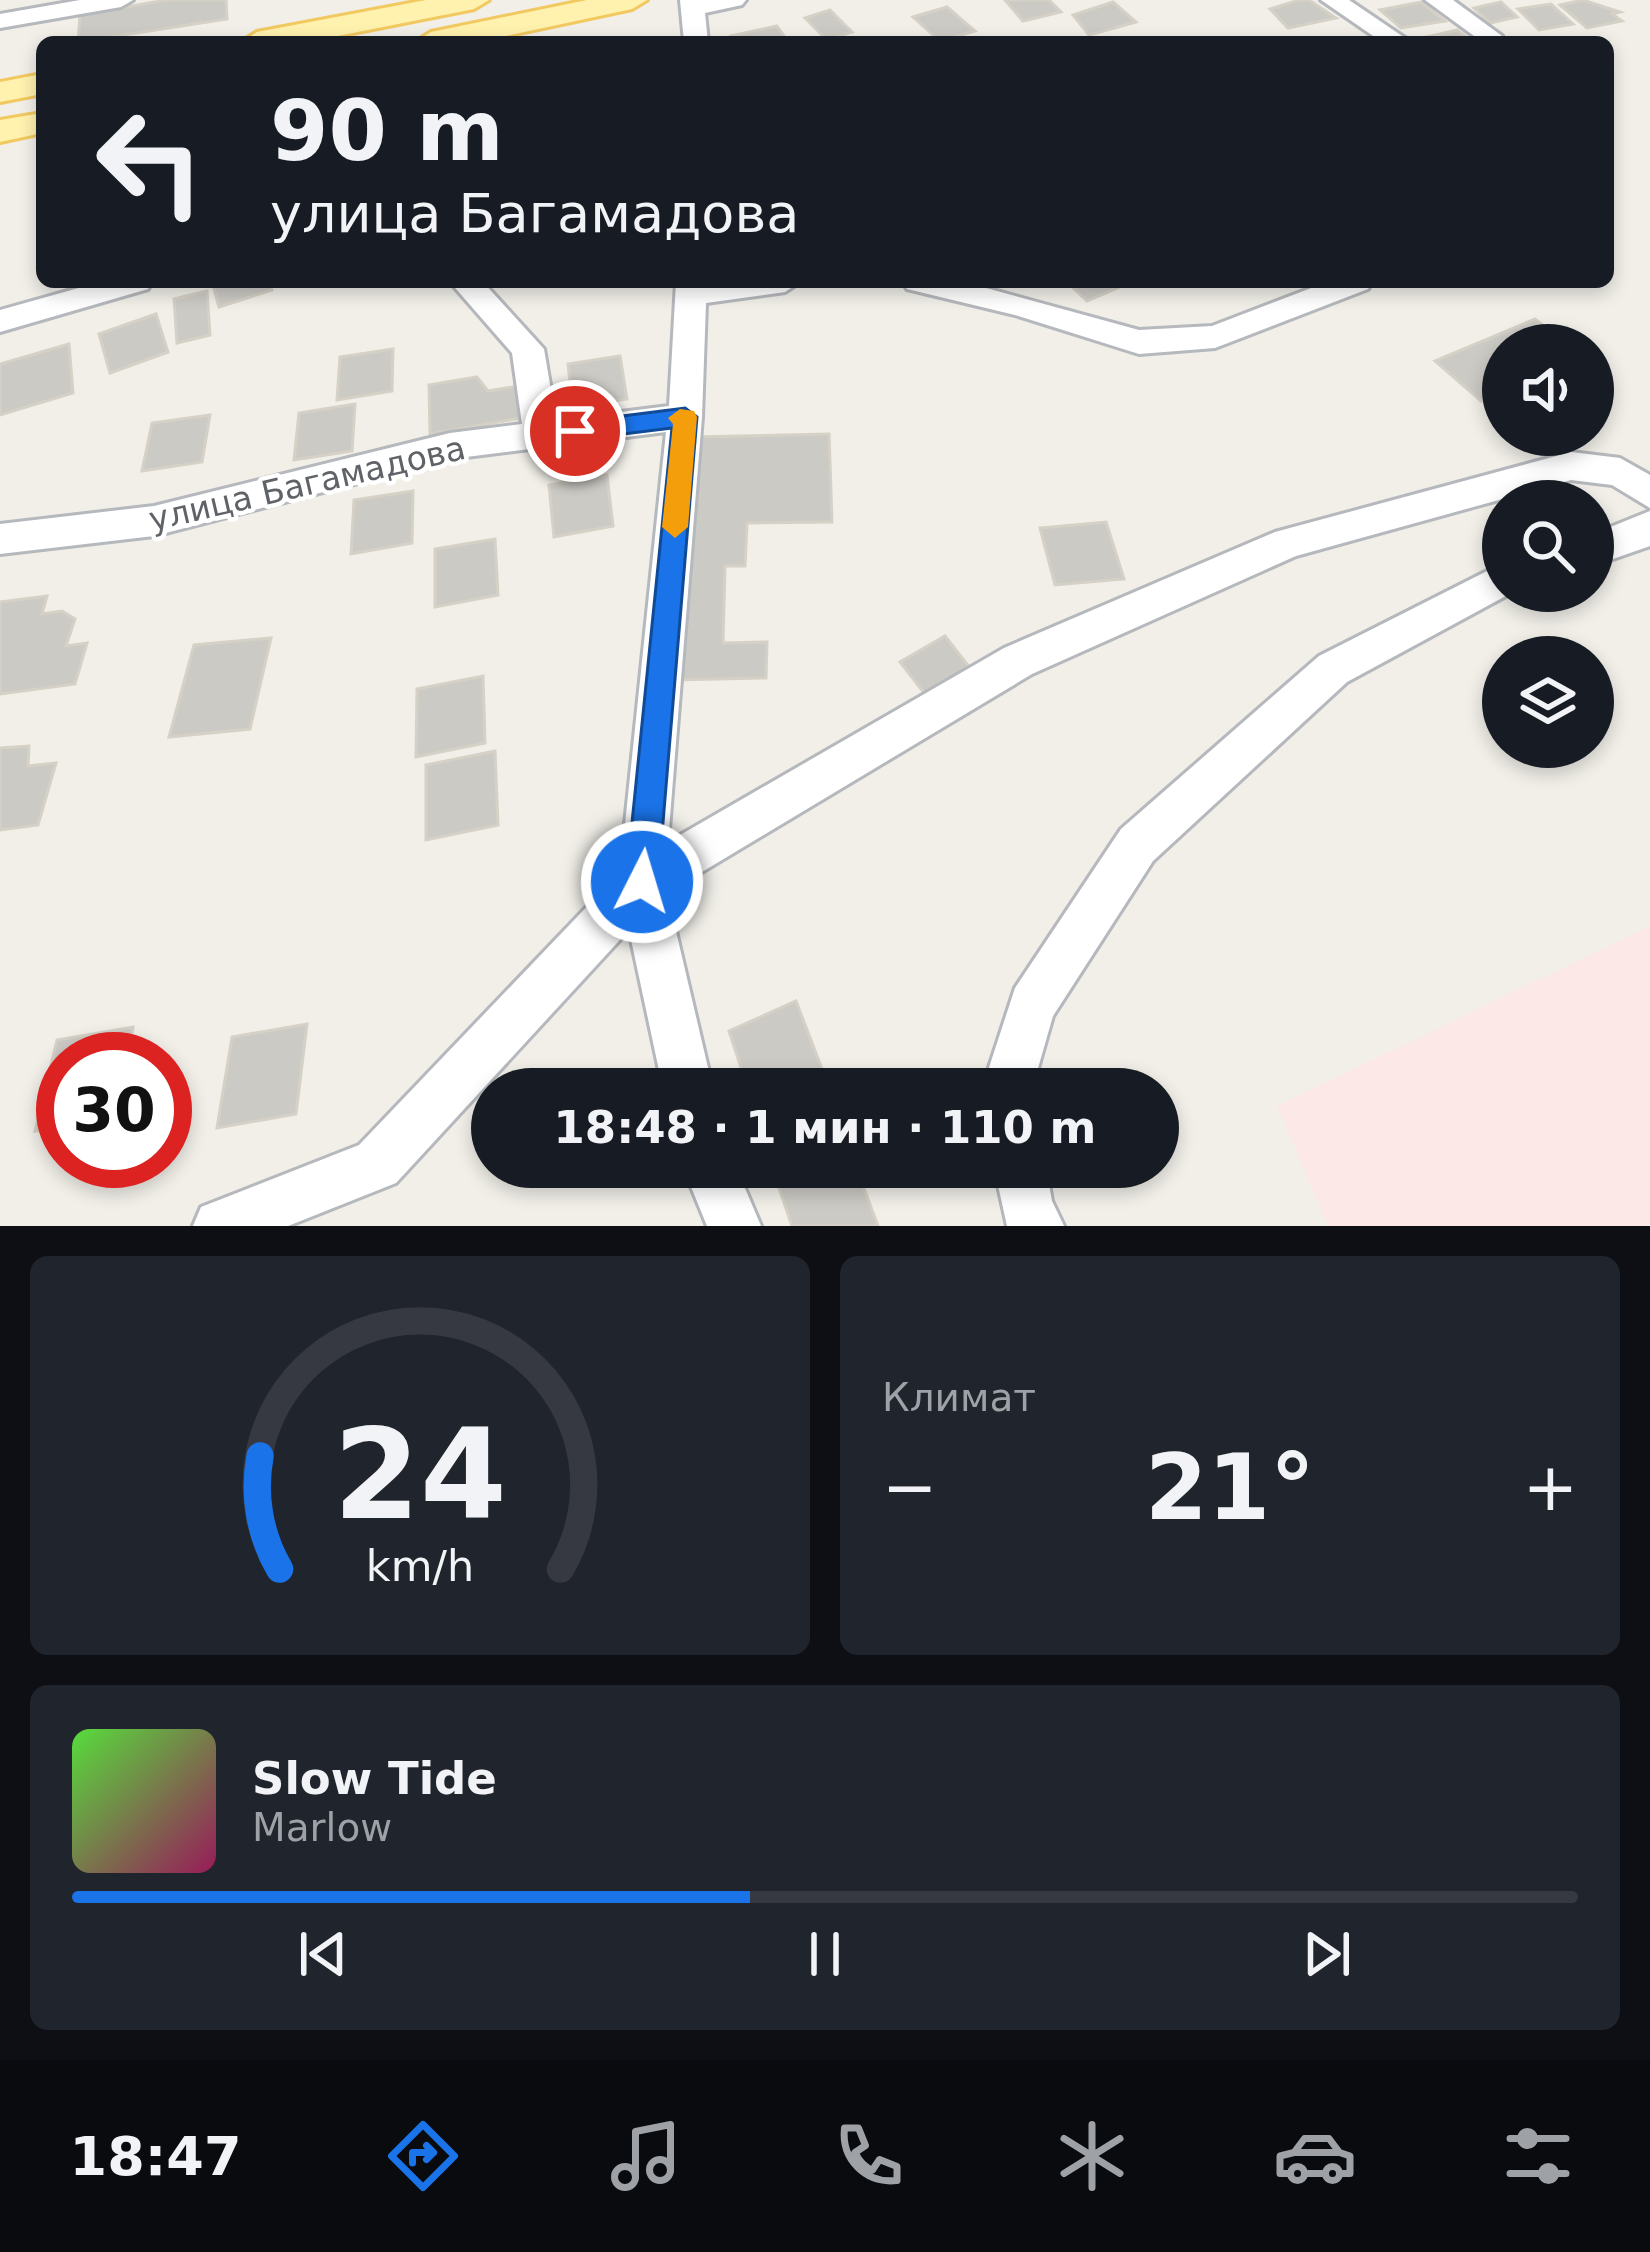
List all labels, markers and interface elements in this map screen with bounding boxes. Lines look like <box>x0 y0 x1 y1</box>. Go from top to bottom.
text: 90 m <box>270 82 504 180</box>
icon: left <box>72 84 228 240</box>
text: улица Багамадова <box>270 182 799 245</box>
map controls <box>1482 324 1614 768</box>
button: sound <box>1482 324 1614 456</box>
pin <box>524 380 626 482</box>
icon: arrive <box>542 398 608 464</box>
street label: улица Багамадова <box>145 428 469 539</box>
button: search <box>1482 480 1614 612</box>
button: layers <box>1482 636 1614 768</box>
position arrow <box>579 819 705 945</box>
speed limit sign: 30 <box>36 1032 192 1188</box>
text: 18:48 · 1 мин · 110 m <box>554 1101 1096 1154</box>
text: Климат <box>882 1375 1036 1420</box>
text: 24 <box>333 1402 507 1547</box>
text: 21° <box>1145 1435 1315 1540</box>
text: − <box>882 1449 937 1526</box>
text: + <box>1523 1449 1578 1526</box>
text: km/h <box>366 1540 474 1590</box>
text: Slow Tide <box>252 1752 497 1805</box>
text: Marlow <box>252 1805 392 1850</box>
icon: previous <box>290 1921 356 1987</box>
icon: pause <box>792 1921 858 1987</box>
icon: next <box>1294 1921 1360 1987</box>
icon: directions <box>381 2114 465 2198</box>
icon: music <box>604 2114 688 2198</box>
icon: phone <box>827 2114 911 2198</box>
icon: climate <box>1050 2114 1134 2198</box>
icon: car <box>1273 2114 1357 2198</box>
icon: filters <box>1496 2114 1580 2198</box>
text: 18:47 <box>70 2125 241 2188</box>

